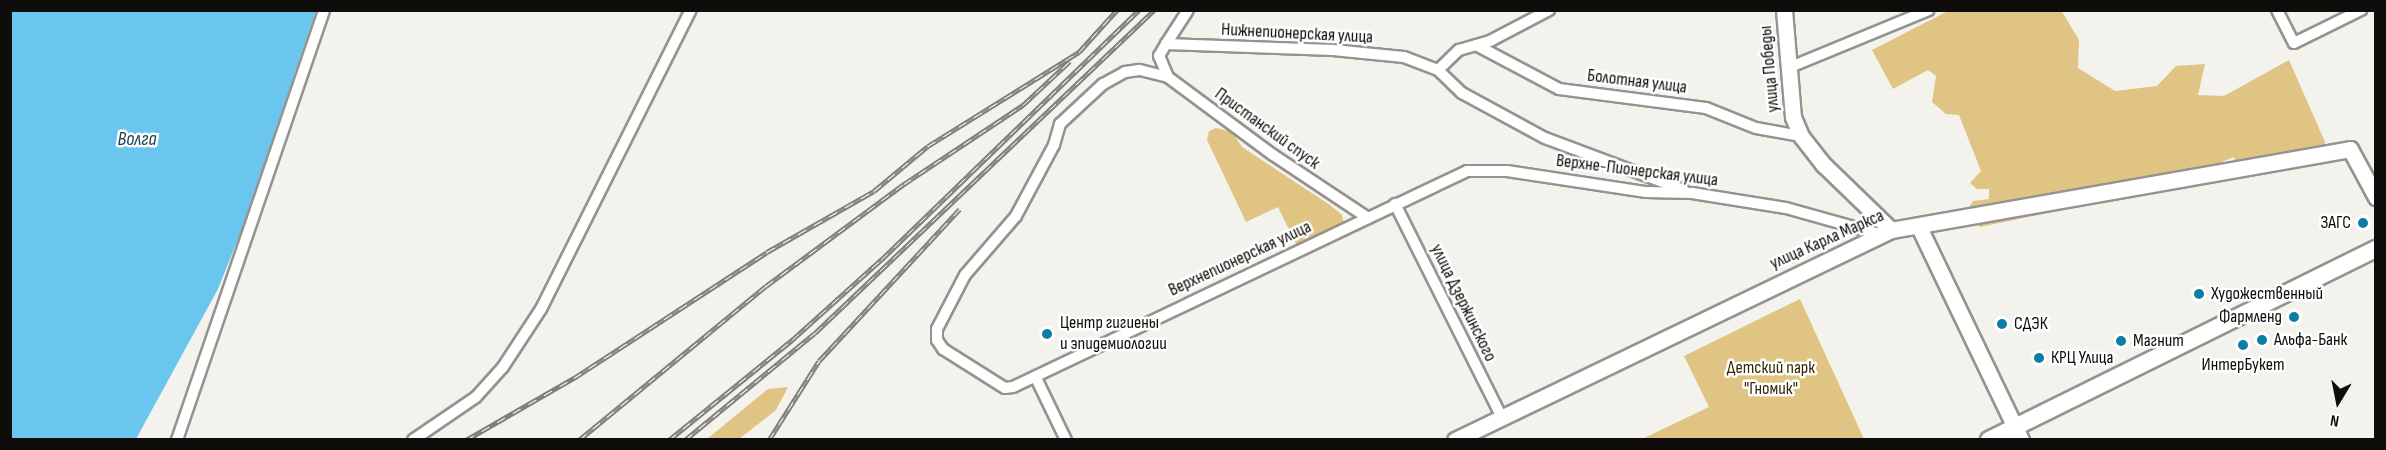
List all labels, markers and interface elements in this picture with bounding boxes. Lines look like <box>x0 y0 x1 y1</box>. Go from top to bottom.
street label: Нижнепионерская улица <box>1221 19 1373 49</box>
street label: улица Победы <box>1755 25 1785 113</box>
street label: Болотная улица <box>1586 65 1688 99</box>
street label: Пристанский спуск <box>1210 84 1324 174</box>
water label: Волга <box>117 127 157 151</box>
street label: Верхне-Пионерская улица <box>1555 150 1719 192</box>
street label: улица Карла Маркса <box>1767 205 1887 275</box>
place label: ЗАГС <box>2320 212 2351 234</box>
street label: Верхнепионерская улица <box>1165 216 1315 302</box>
marker: ЗАГС <box>2356 216 2370 230</box>
street label: улица Дзержинского <box>1425 241 1501 365</box>
place label: Художественный <box>2211 283 2323 305</box>
marker: Художественный <box>2192 287 2206 301</box>
place label: Фармленд <box>2219 306 2282 328</box>
marker: Фармленд <box>2287 310 2301 324</box>
place label: Центр гигиены и эпидемиологии <box>1060 313 1167 356</box>
place label: СДЭК <box>2014 313 2048 335</box>
marker: СДЭК <box>1995 317 2009 331</box>
marker: Центр гигиены и эпидемиологии <box>1038 325 1056 343</box>
place label: Альфа-Банк <box>2274 329 2347 351</box>
place label: Магнит <box>2133 330 2184 352</box>
marker: Альфа-Банк <box>2255 333 2269 347</box>
marker: Магнит <box>2114 334 2128 348</box>
marker: ИнтерБукет <box>2236 338 2250 352</box>
place label: КРЦ Улица <box>2051 347 2113 369</box>
marker: КРЦ Улица <box>2032 351 2046 365</box>
place label: ИнтерБукет <box>2202 354 2284 376</box>
park label: Детский парк "Гномик" <box>1727 358 1815 400</box>
north arrow <box>2308 372 2368 432</box>
text: N <box>2329 410 2341 430</box>

